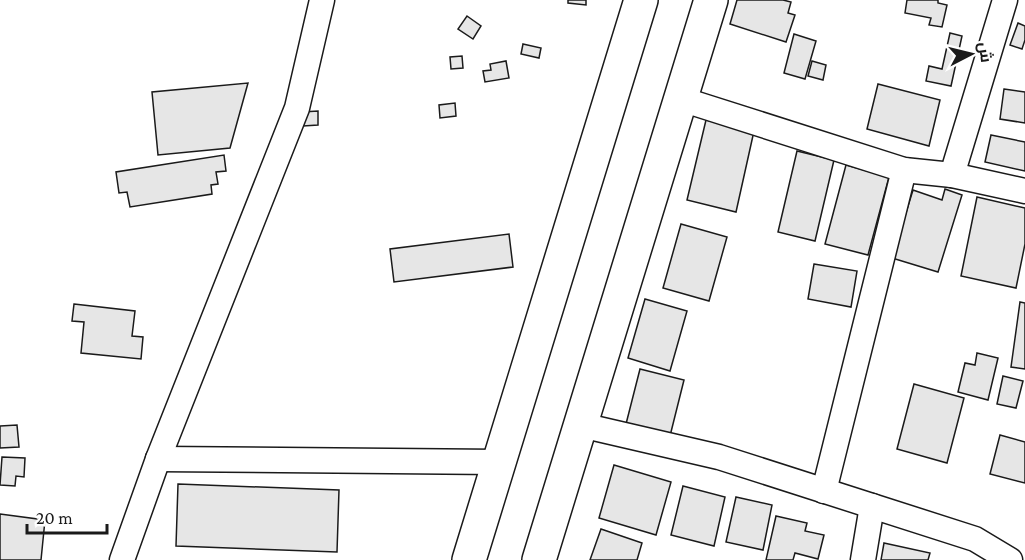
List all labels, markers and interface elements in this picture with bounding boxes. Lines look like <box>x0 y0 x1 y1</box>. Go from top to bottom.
north arrow <box>941 24 1001 84</box>
text: ش <box>975 41 995 64</box>
scale bar <box>27 497 106 535</box>
text: 20 m <box>36 508 73 528</box>

